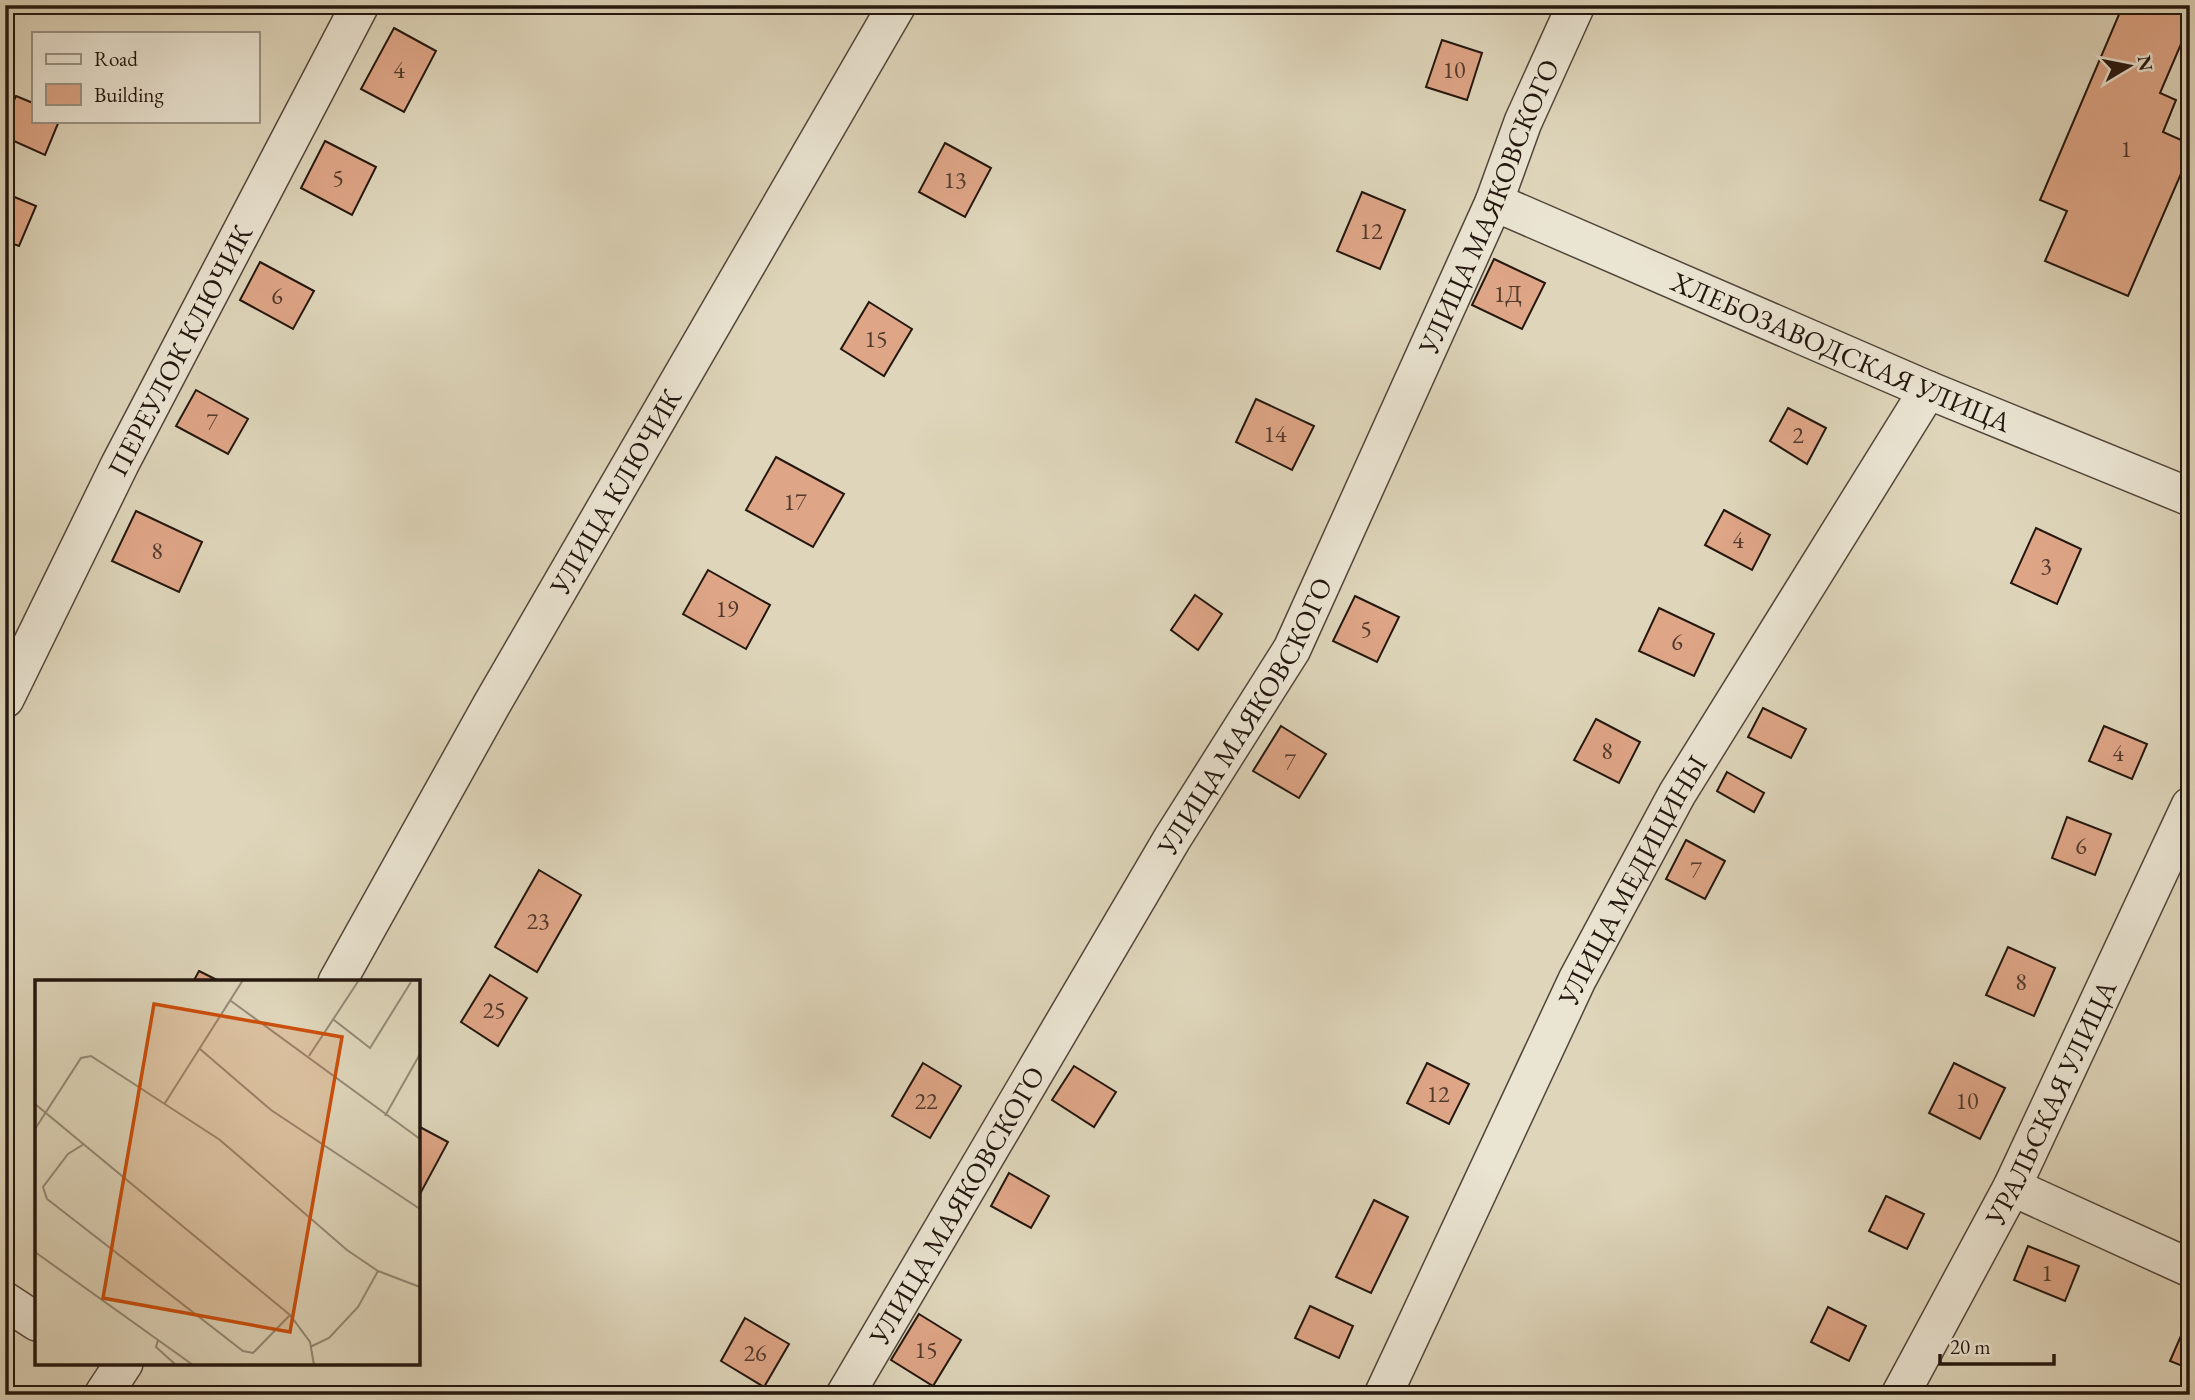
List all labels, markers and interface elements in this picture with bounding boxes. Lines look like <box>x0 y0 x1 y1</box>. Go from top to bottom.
legend <box>32 32 259 122</box>
north arrow <box>2094 32 2164 102</box>
text: Road <box>94 45 138 72</box>
street label: УЛИЦА МАЯКОВСКОГО <box>1409 53 1567 361</box>
text: N <box>2132 53 2159 73</box>
house number: 4 <box>393 54 405 85</box>
house number: 10 <box>1442 54 1466 85</box>
text: Building <box>94 81 164 108</box>
house number: 1 <box>2120 133 2132 164</box>
house number: 5 <box>332 162 344 193</box>
house number: 13 <box>943 164 967 195</box>
house number: 12 <box>1359 215 1383 246</box>
street label: ПЕРЕУЛОК КЛЮЧИК <box>99 218 260 482</box>
street label: ХЛЕБОЗАВОДСКАЯ УЛИЦА <box>1665 263 2017 440</box>
house number: 1Д <box>1494 278 1522 309</box>
house number: 6 <box>271 280 283 311</box>
house number: 15 <box>864 323 888 354</box>
street label: УЛИЦА КЛЮЧИК <box>541 381 689 602</box>
house number: 7 <box>206 406 218 437</box>
house number: 14 <box>1263 418 1287 449</box>
house number: 2 <box>1792 419 1804 450</box>
house number: 17 <box>783 486 807 517</box>
house number: 4 <box>1732 524 1744 555</box>
house number: 8 <box>151 535 163 566</box>
house number: 3 <box>2040 550 2052 581</box>
street label: УЛИЦА МАЯКОВСКОГО <box>1148 571 1340 863</box>
house number: 19 <box>715 593 739 624</box>
house number: 5 <box>1360 613 1372 644</box>
house number: 6 <box>1671 626 1683 657</box>
house number: 8 <box>1601 735 1613 766</box>
house number: 4 <box>2112 737 2124 768</box>
house number: 7 <box>1284 746 1296 777</box>
street label: УЛИЦА МЕДИЦИНЫ <box>1549 748 1715 1012</box>
house number: 6 <box>2075 830 2087 861</box>
house number: 7 <box>1690 854 1702 885</box>
house number: 23 <box>526 905 550 936</box>
house number: 8 <box>2015 966 2027 997</box>
street label: УРАЛЬСКАЯ УЛИЦА <box>1976 974 2124 1233</box>
inset map <box>35 980 420 1365</box>
house number: 25 <box>482 994 506 1025</box>
street label: УЛИЦА МАЯКОВСКОГО <box>860 1059 1052 1352</box>
house number: 12 <box>1426 1078 1450 1109</box>
house number: 22 <box>914 1085 938 1116</box>
house number: 10 <box>1955 1085 1979 1116</box>
house number: 1 <box>2041 1257 2053 1288</box>
scale bar <box>1940 1323 2053 1367</box>
text: 20 m <box>1950 1333 1991 1360</box>
house number: 15 <box>914 1334 938 1365</box>
house number: 26 <box>743 1337 767 1368</box>

